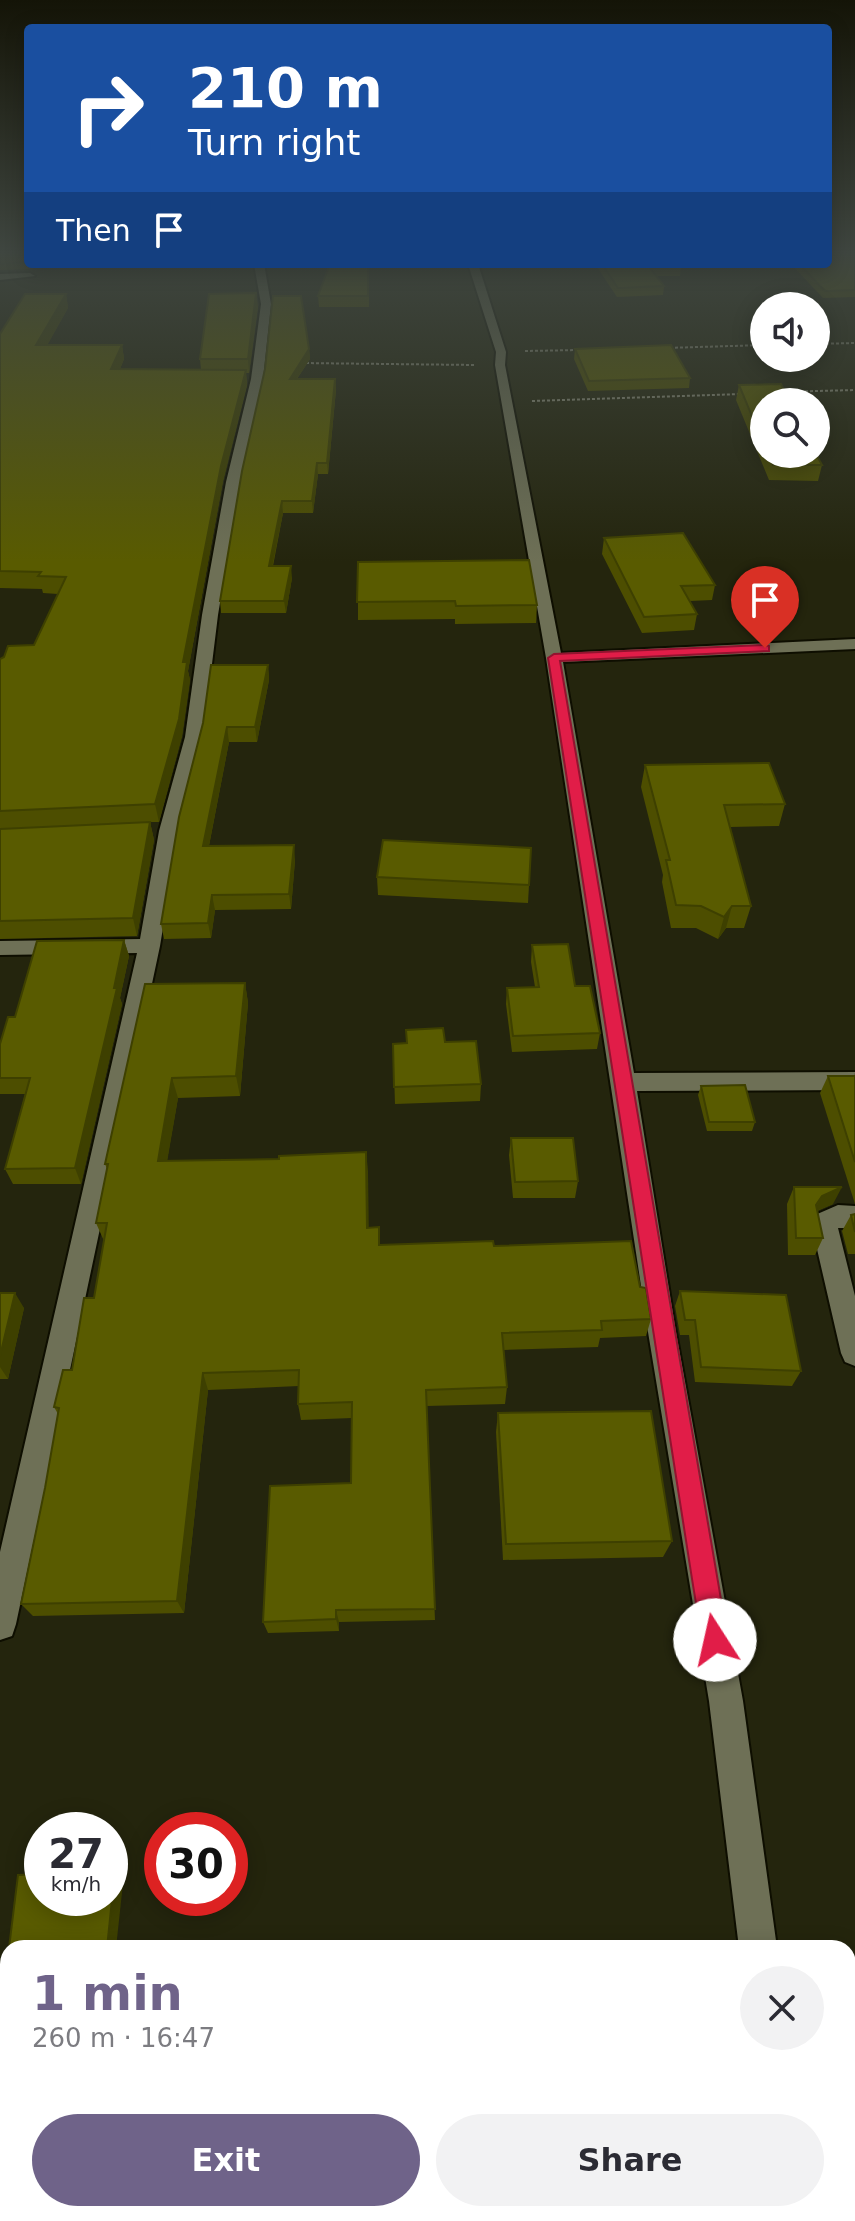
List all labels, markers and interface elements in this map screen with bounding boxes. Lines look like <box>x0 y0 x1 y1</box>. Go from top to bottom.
text: 210 m <box>188 55 383 120</box>
icon: right <box>56 56 160 160</box>
text: Turn right <box>188 122 360 163</box>
icon: arrive <box>147 208 191 252</box>
text: Then <box>56 213 131 248</box>
map controls <box>750 292 830 468</box>
button: sound <box>750 292 830 372</box>
button: search <box>750 388 830 468</box>
pin <box>731 566 799 648</box>
icon: arrive <box>743 578 787 622</box>
position arrow <box>673 1598 757 1682</box>
speed limit sign: 30 <box>144 1812 248 1916</box>
text: 27 <box>48 1831 104 1877</box>
text: km/h <box>51 1872 101 1896</box>
text: 1 min <box>32 1965 183 2021</box>
button: close <box>740 1966 824 2050</box>
text: 260 m · 16:47 <box>32 2023 215 2053</box>
button: Exit <box>32 2114 420 2206</box>
button: Share <box>436 2114 824 2206</box>

